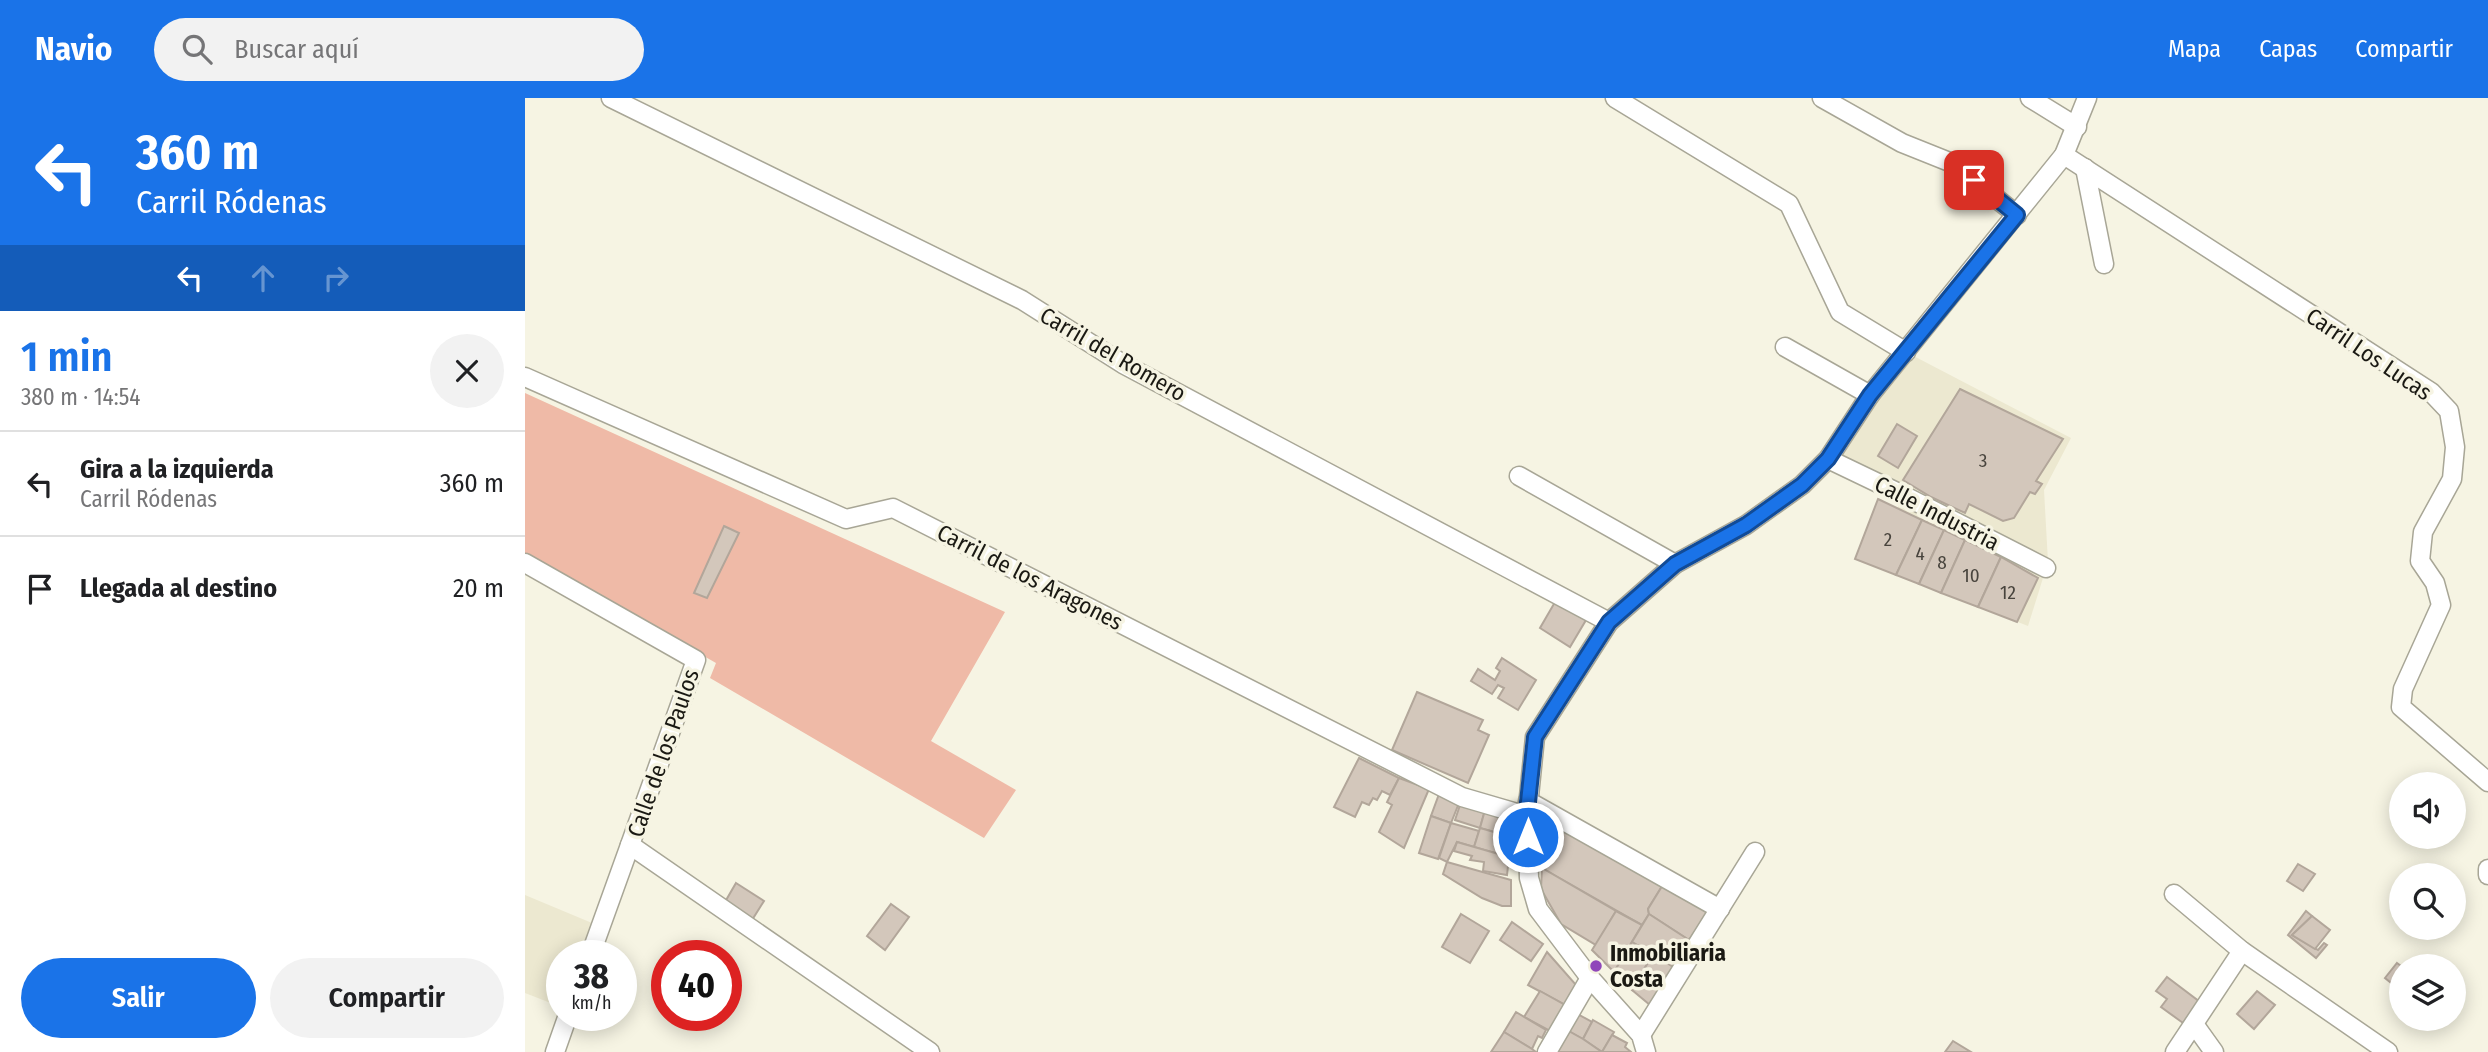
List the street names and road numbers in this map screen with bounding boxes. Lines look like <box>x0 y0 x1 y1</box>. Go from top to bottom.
street label: Carril del Romero <box>1035 301 1191 407</box>
street label: Carril Los Lucas <box>2301 302 2437 406</box>
street label: Calle Industria <box>1870 470 2004 556</box>
street label: Carril de los Aragones <box>932 518 1128 636</box>
street label: Calle de los Paulos <box>621 665 705 841</box>

